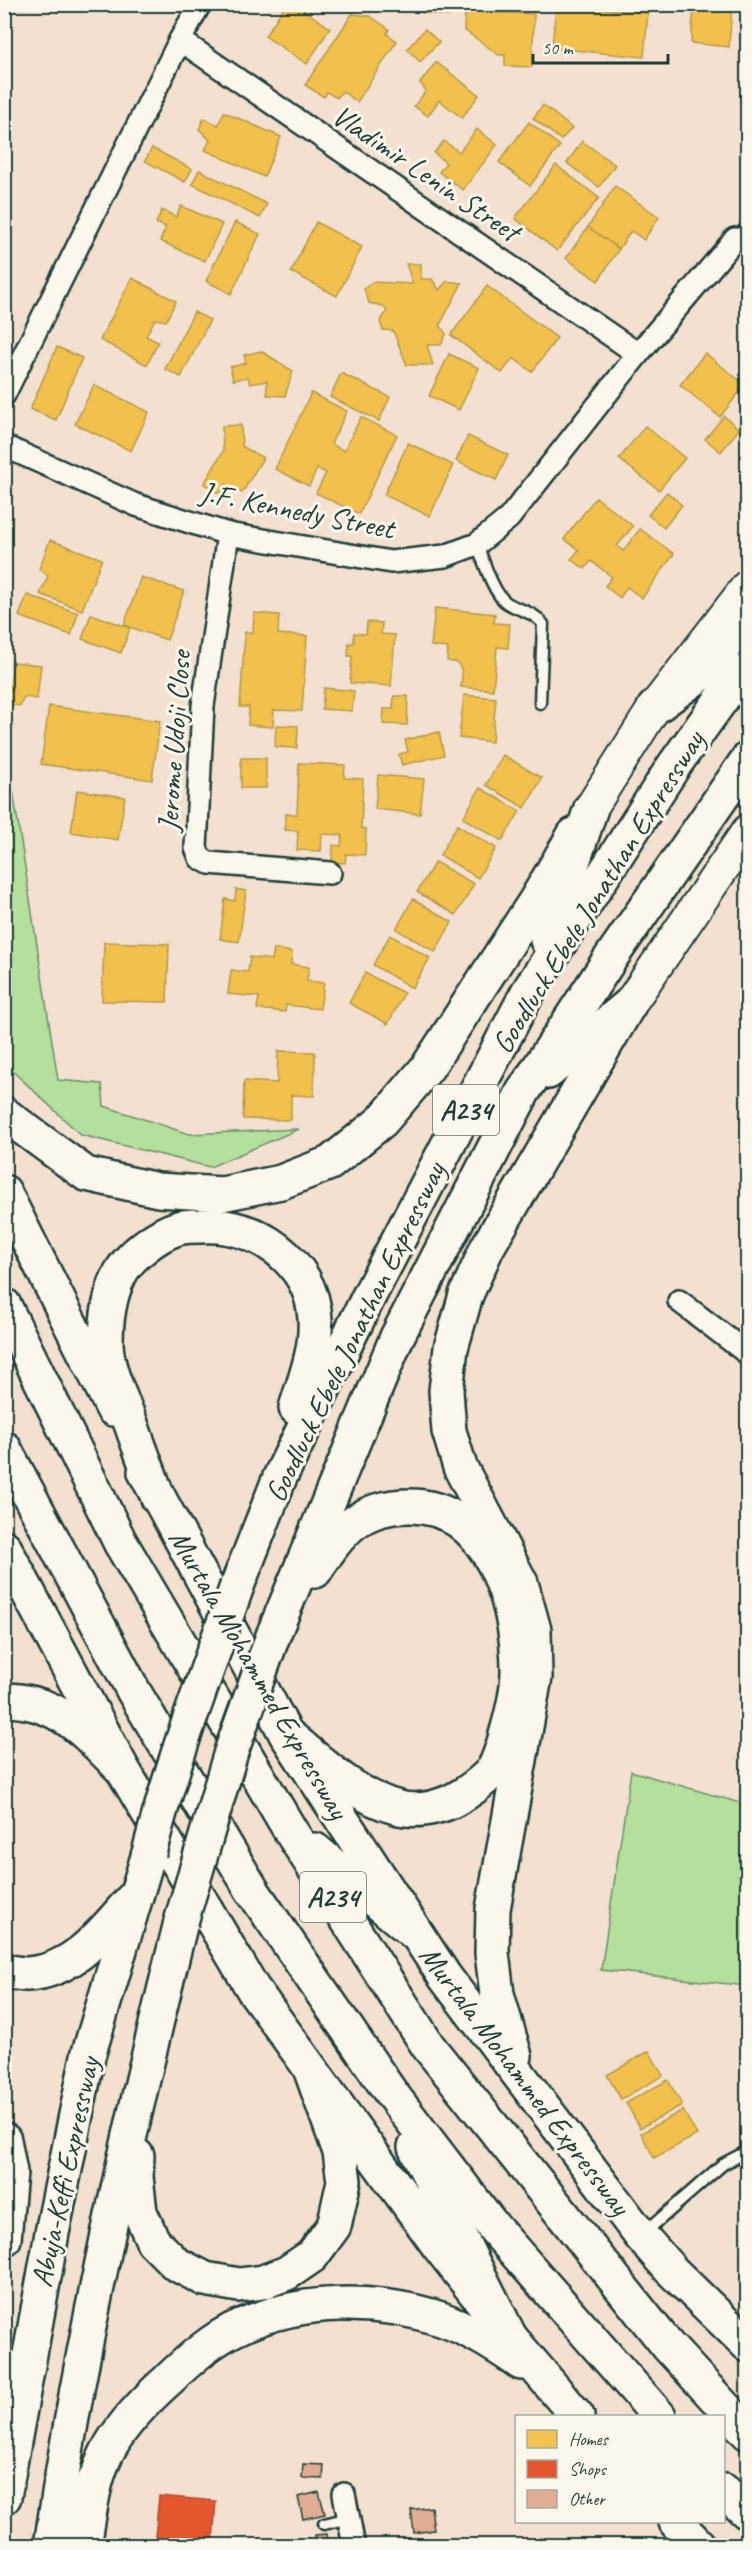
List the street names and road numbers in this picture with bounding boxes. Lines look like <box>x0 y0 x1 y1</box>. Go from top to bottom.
street label: Vladimir Lenin Street <box>325 96 530 252</box>
street label: J.F. Kennedy Street <box>195 472 400 548</box>
street label: Jerome Udoji Close <box>149 647 199 835</box>
street label: Goodluck Ebele Jonathan Expressway <box>483 722 714 1060</box>
road number: A234 <box>433 1085 499 1135</box>
street label: Goodluck Ebele Jonathan Expressway <box>256 1155 455 1508</box>
street label: Murtala Mohammed Expressway <box>161 1522 358 1827</box>
road number: A234 <box>300 1872 366 1922</box>
street label: Murtala Mohammed Expressway <box>411 1938 640 2224</box>
street label: Abuja-Keffi Expressway <box>22 2051 108 2290</box>

